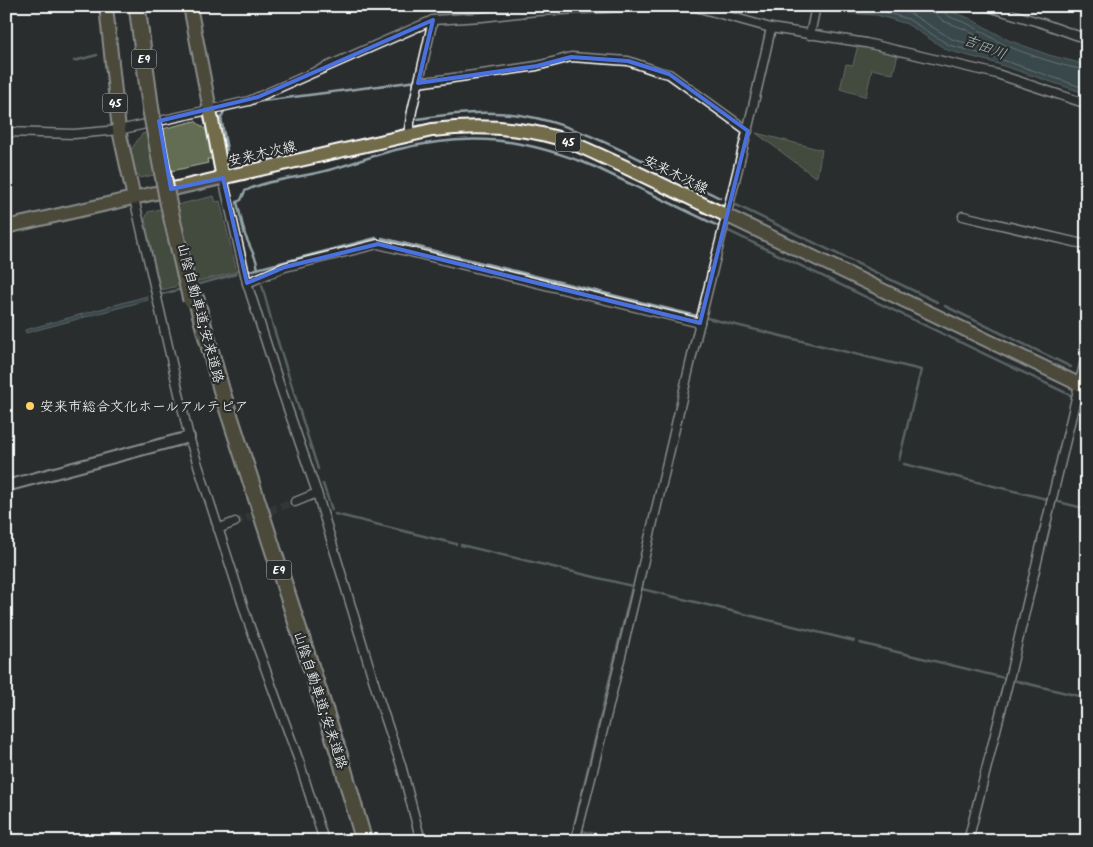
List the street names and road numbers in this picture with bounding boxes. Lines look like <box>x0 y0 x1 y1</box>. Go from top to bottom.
road number: E9 <box>132 50 156 68</box>
road number: 45 <box>102 94 128 112</box>
road number: 45 <box>556 132 580 152</box>
street label: 安来木次線 <box>226 135 299 173</box>
street label: 安来木次線 <box>639 150 712 200</box>
street label: 山陰自動車道;安来道路 <box>171 241 229 386</box>
road number: E9 <box>266 560 292 580</box>
street label: 山陰自動車道;安来道路 <box>287 628 353 772</box>

